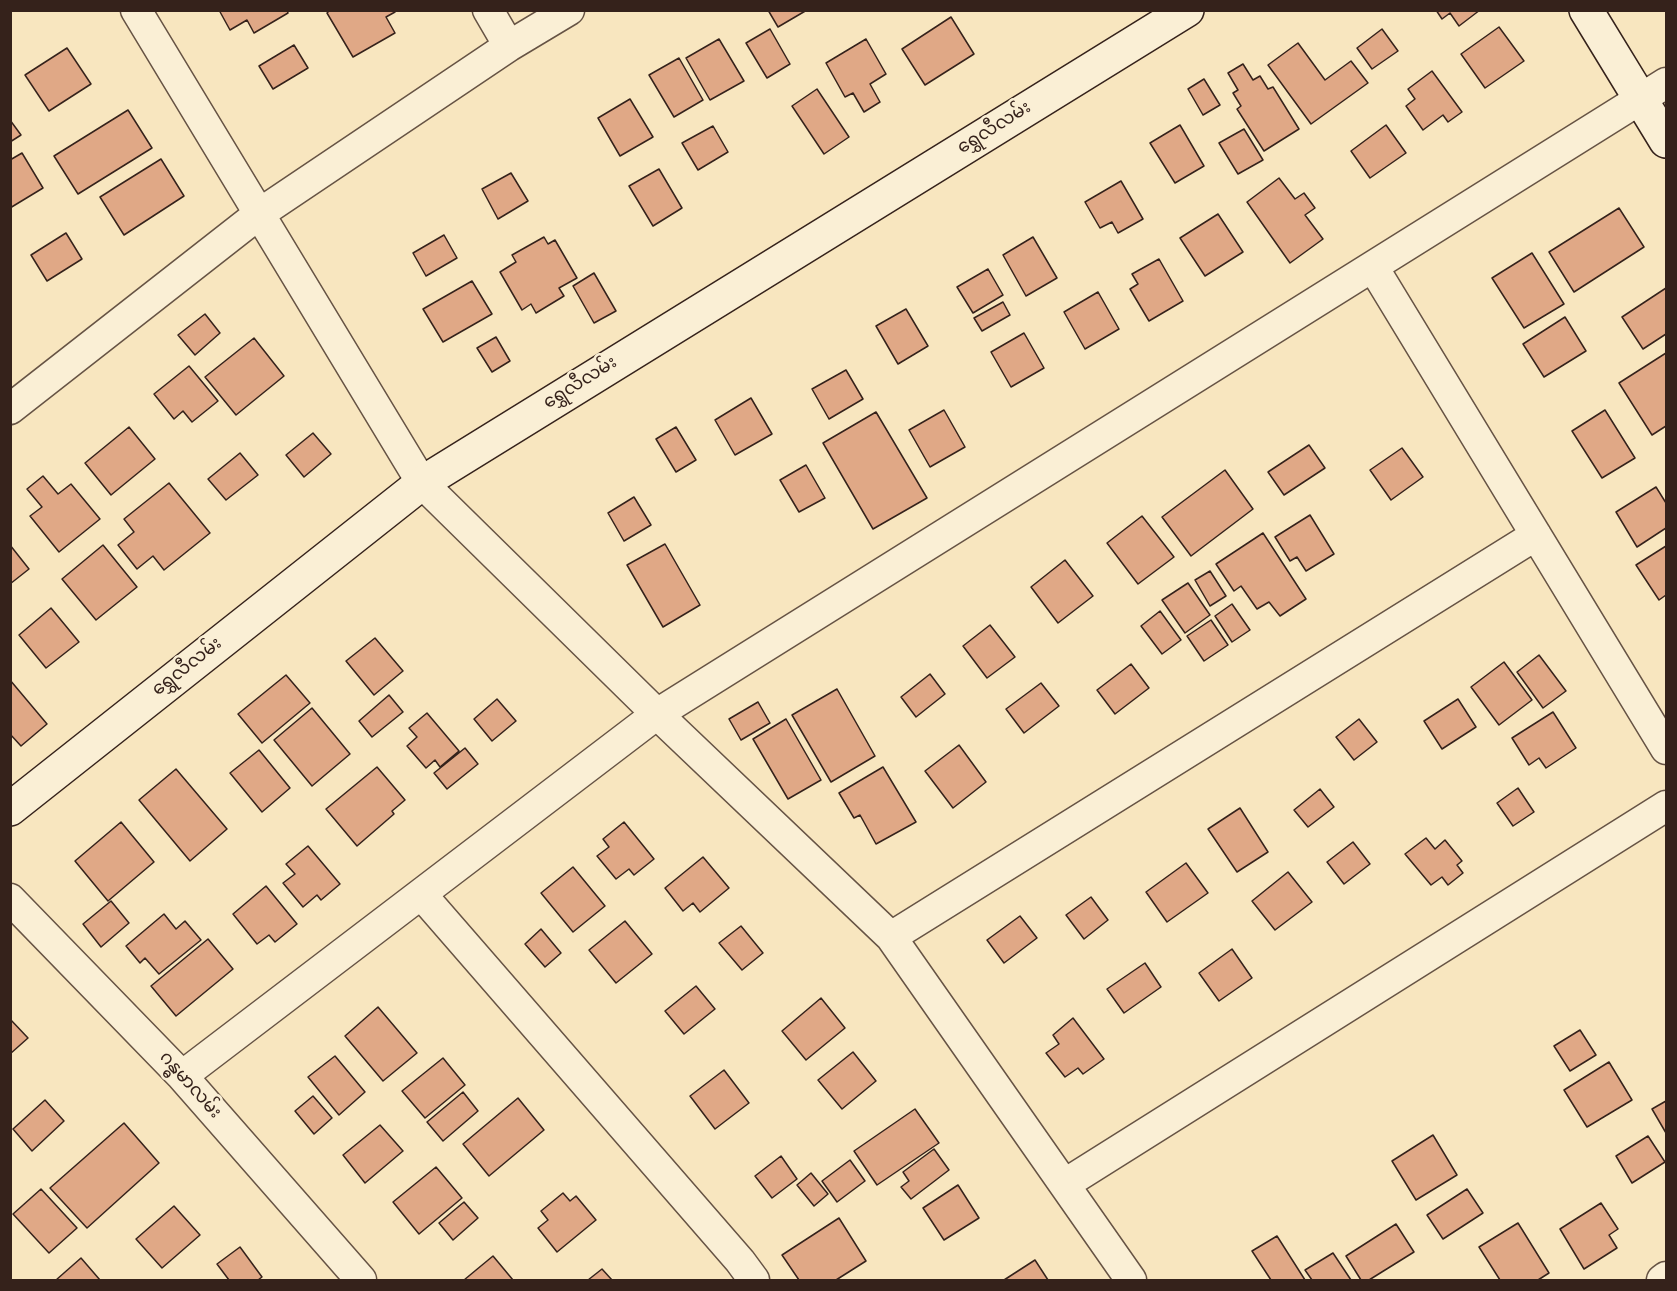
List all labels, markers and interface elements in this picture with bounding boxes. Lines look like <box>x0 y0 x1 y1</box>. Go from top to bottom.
street label: ရွှေလီလမ်း <box>954 98 1036 160</box>
street label: ရွှေလီလမ်း <box>540 353 622 415</box>
street label: ရွှေလီလမ်း <box>149 634 227 702</box>
street label: ဂန္ဓမာလမ်း <box>153 1048 225 1124</box>

